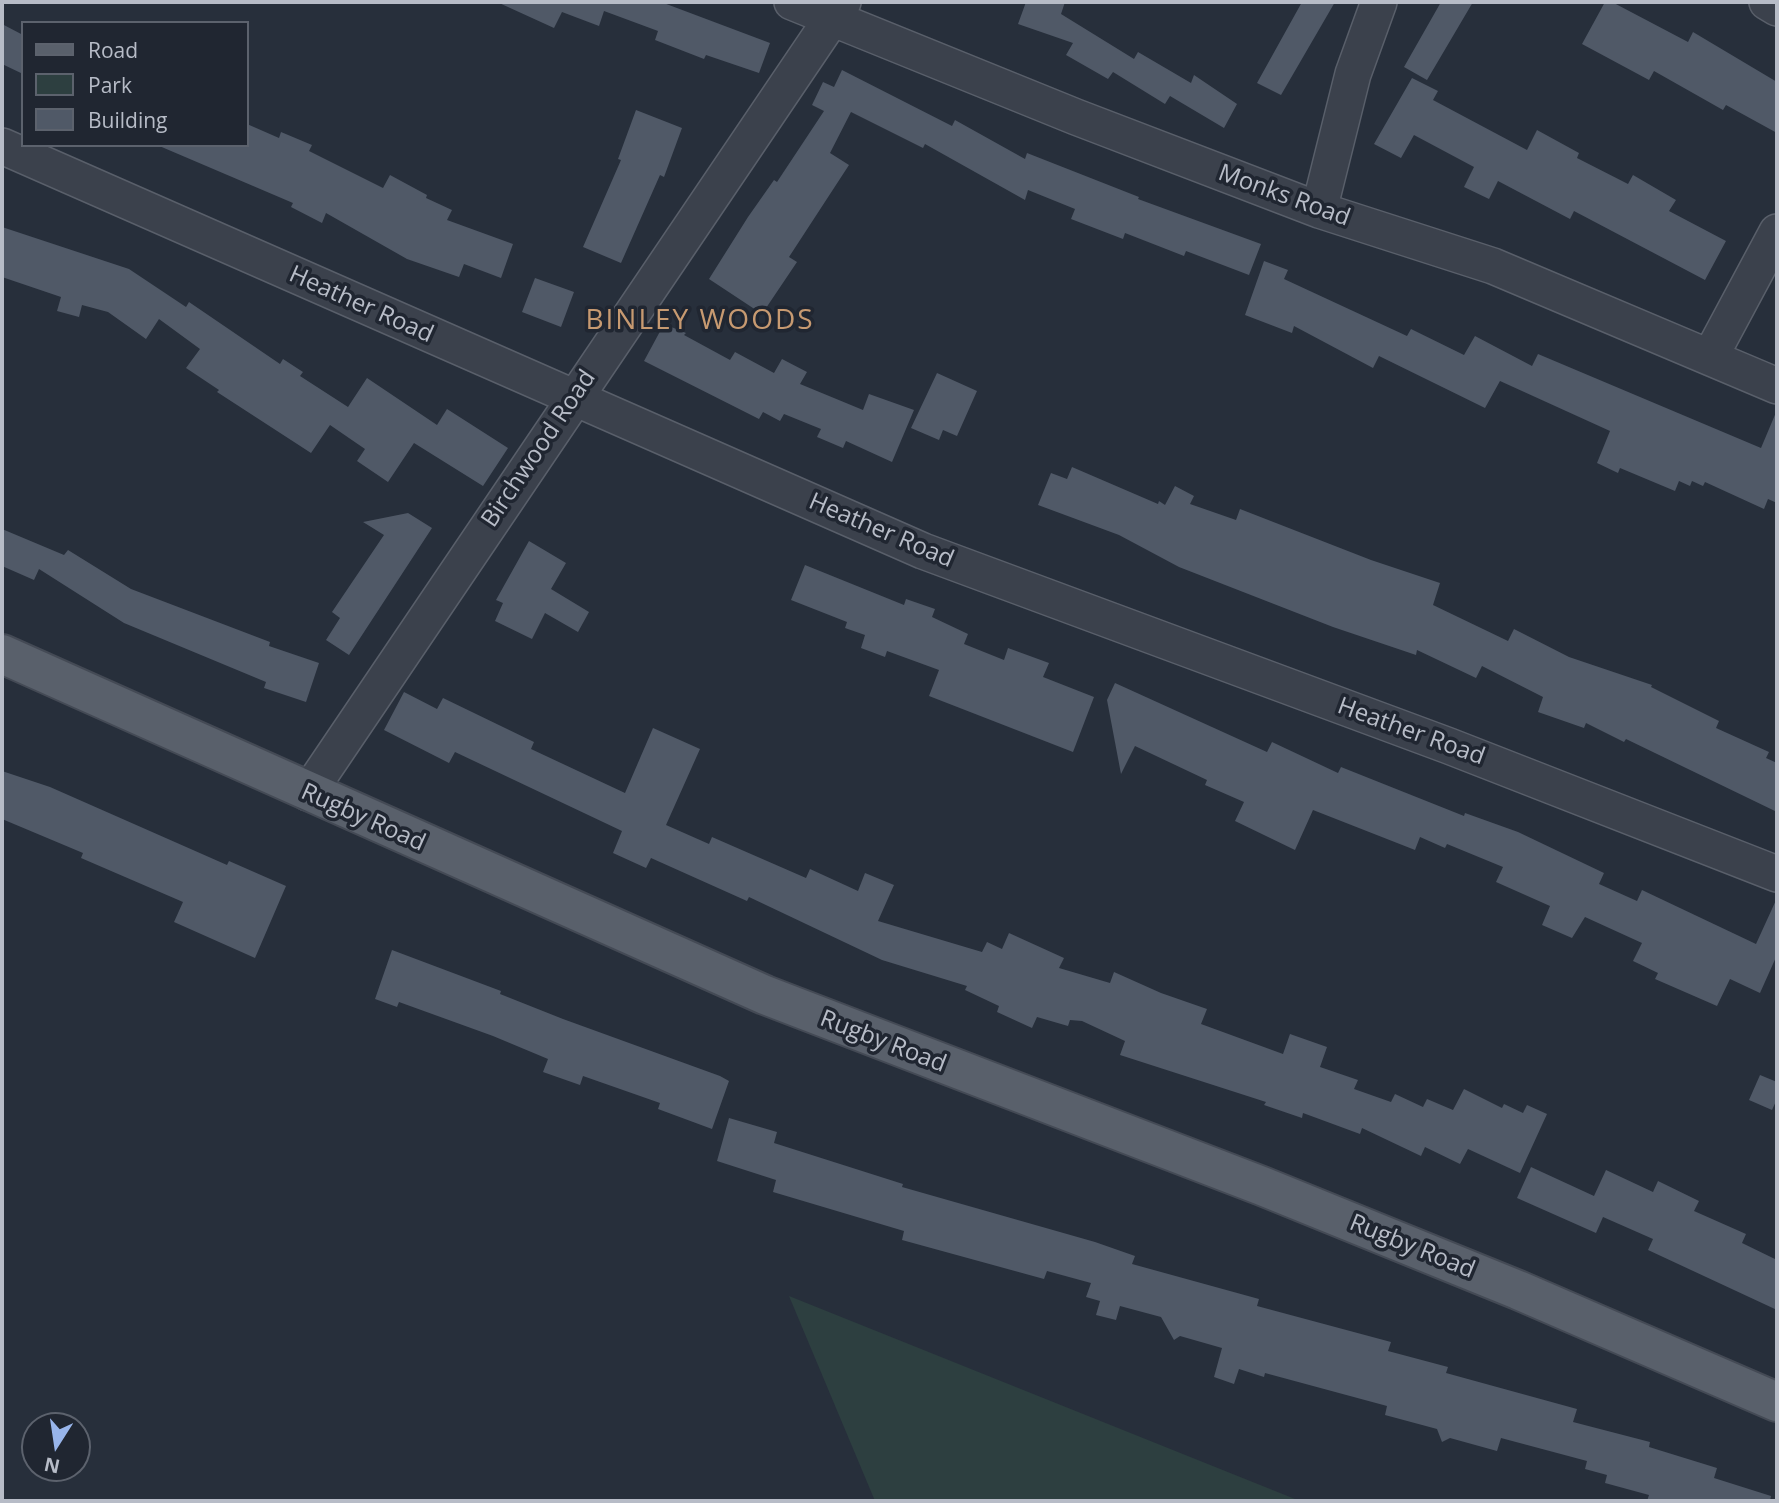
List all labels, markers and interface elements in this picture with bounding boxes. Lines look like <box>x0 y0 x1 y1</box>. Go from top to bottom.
legend <box>21 21 248 147</box>
text: Road <box>88 36 138 64</box>
text: Park <box>88 71 132 99</box>
text: Building <box>88 106 167 134</box>
street label: Monks Road <box>1214 159 1354 233</box>
street label: Heather Road <box>285 260 437 350</box>
district label: BINLEY WOODS <box>587 304 813 338</box>
street label: Birchwood Road <box>476 365 602 533</box>
street label: Heather Road <box>804 488 958 574</box>
street label: Heather Road <box>1333 692 1489 772</box>
street label: Rugby Road <box>296 778 430 858</box>
street label: Rugby Road <box>816 1005 950 1079</box>
street label: Rugby Road <box>1345 1209 1479 1285</box>
north arrow <box>21 1412 91 1482</box>
text: N <box>42 1451 62 1480</box>

